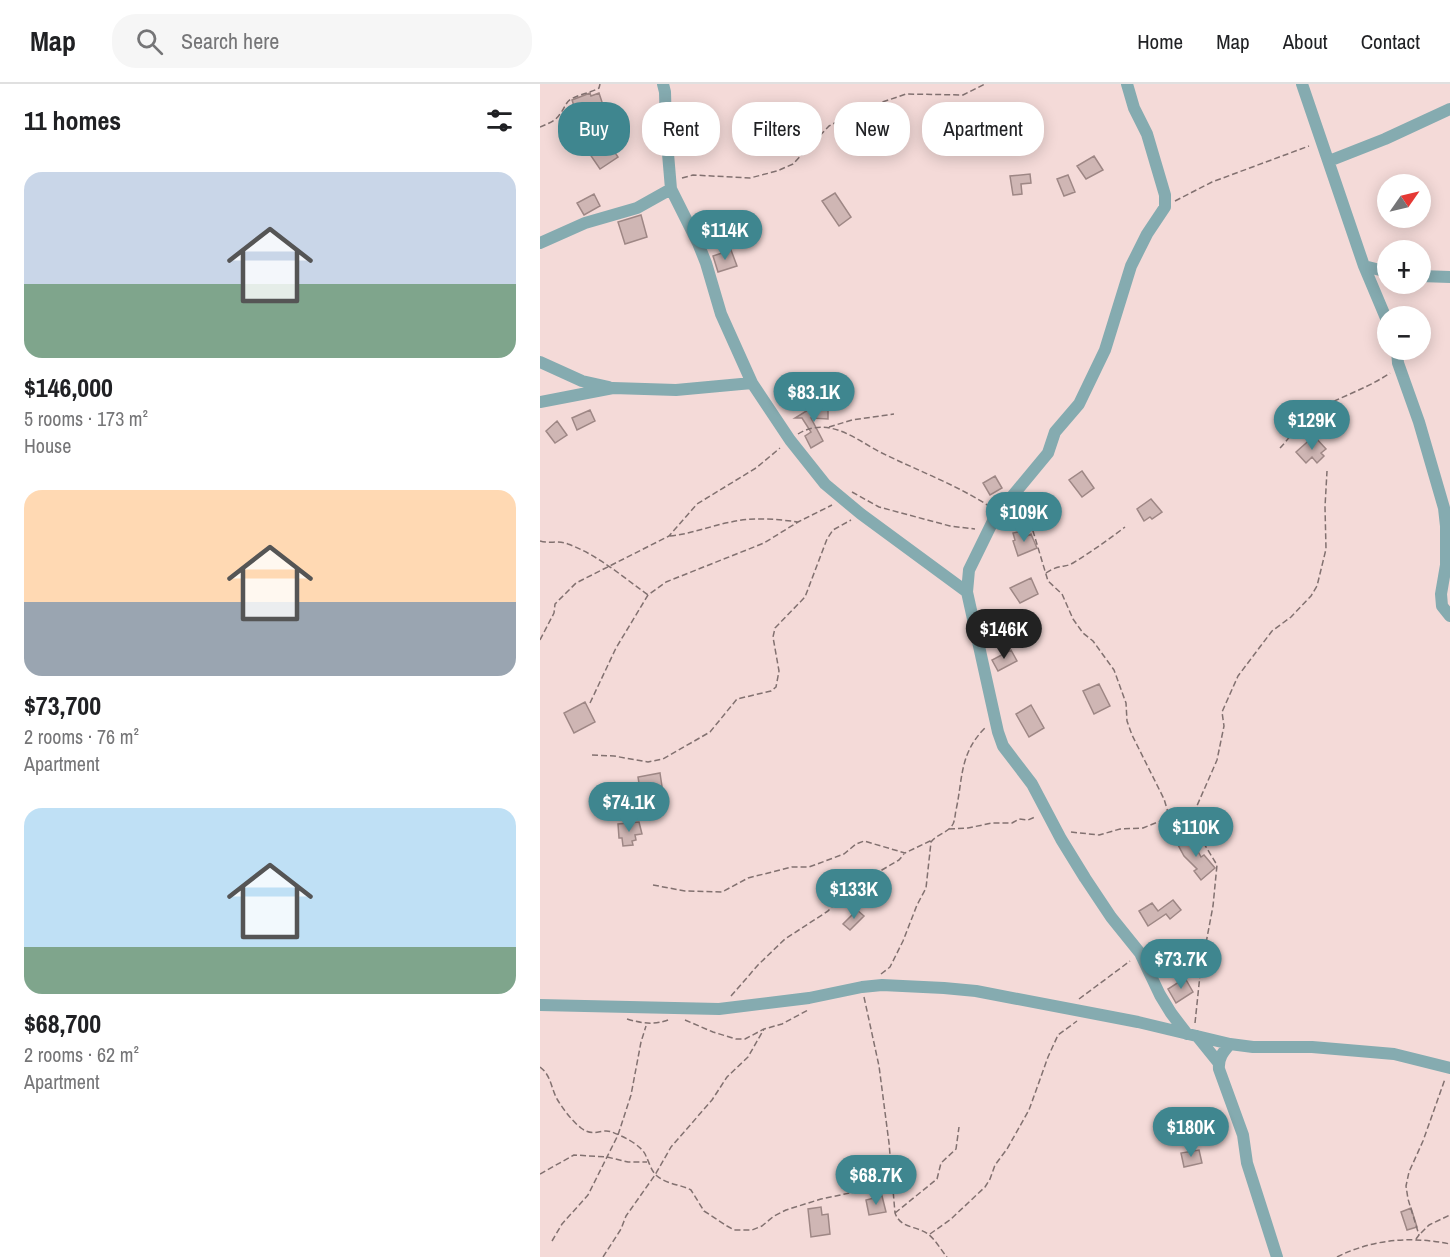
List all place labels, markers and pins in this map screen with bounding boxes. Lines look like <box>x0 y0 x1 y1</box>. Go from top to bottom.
pin: $114K <box>683 210 767 261</box>
pin: $83.1K <box>765 372 863 423</box>
pin: $129K <box>1270 400 1354 451</box>
pin: $109K <box>982 492 1066 543</box>
pin: $146K <box>962 609 1046 660</box>
pin: $74.1K <box>580 782 678 833</box>
pin: $110K <box>1154 807 1238 858</box>
pin: $133K <box>812 869 896 920</box>
pin: $73.7K <box>1132 939 1230 990</box>
pin: $180K <box>1149 1107 1233 1158</box>
pin: $68.7K <box>827 1155 925 1206</box>

